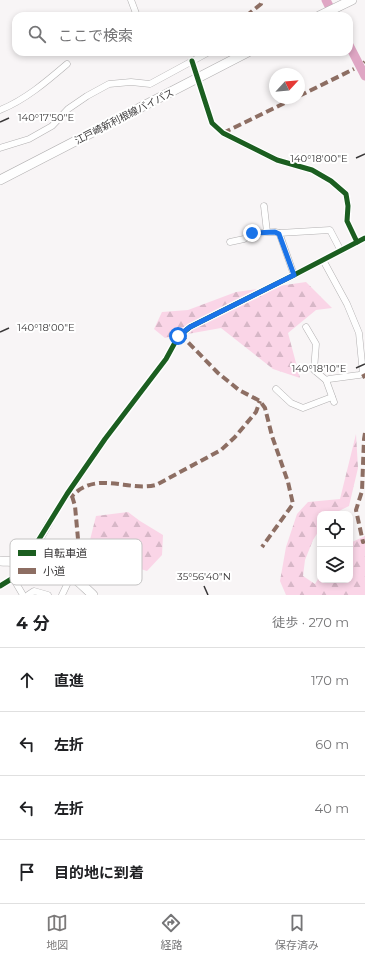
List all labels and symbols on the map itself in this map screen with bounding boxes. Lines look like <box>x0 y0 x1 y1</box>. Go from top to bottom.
north arrow <box>269 68 305 104</box>
street label: 江戸崎新利根線バイパス <box>72 86 176 147</box>
text: 140°17'50"E <box>18 111 74 124</box>
text: 140°18'00"E <box>290 152 348 165</box>
route end <box>243 224 261 242</box>
text: 140°18'00"E <box>17 321 75 334</box>
route start <box>169 327 187 345</box>
text: 140°18'10"E <box>292 362 347 375</box>
legend <box>10 539 142 585</box>
text: 自転車道 <box>43 546 87 560</box>
text: 小道 <box>43 564 65 578</box>
text: 35°56'40"N <box>177 570 231 583</box>

